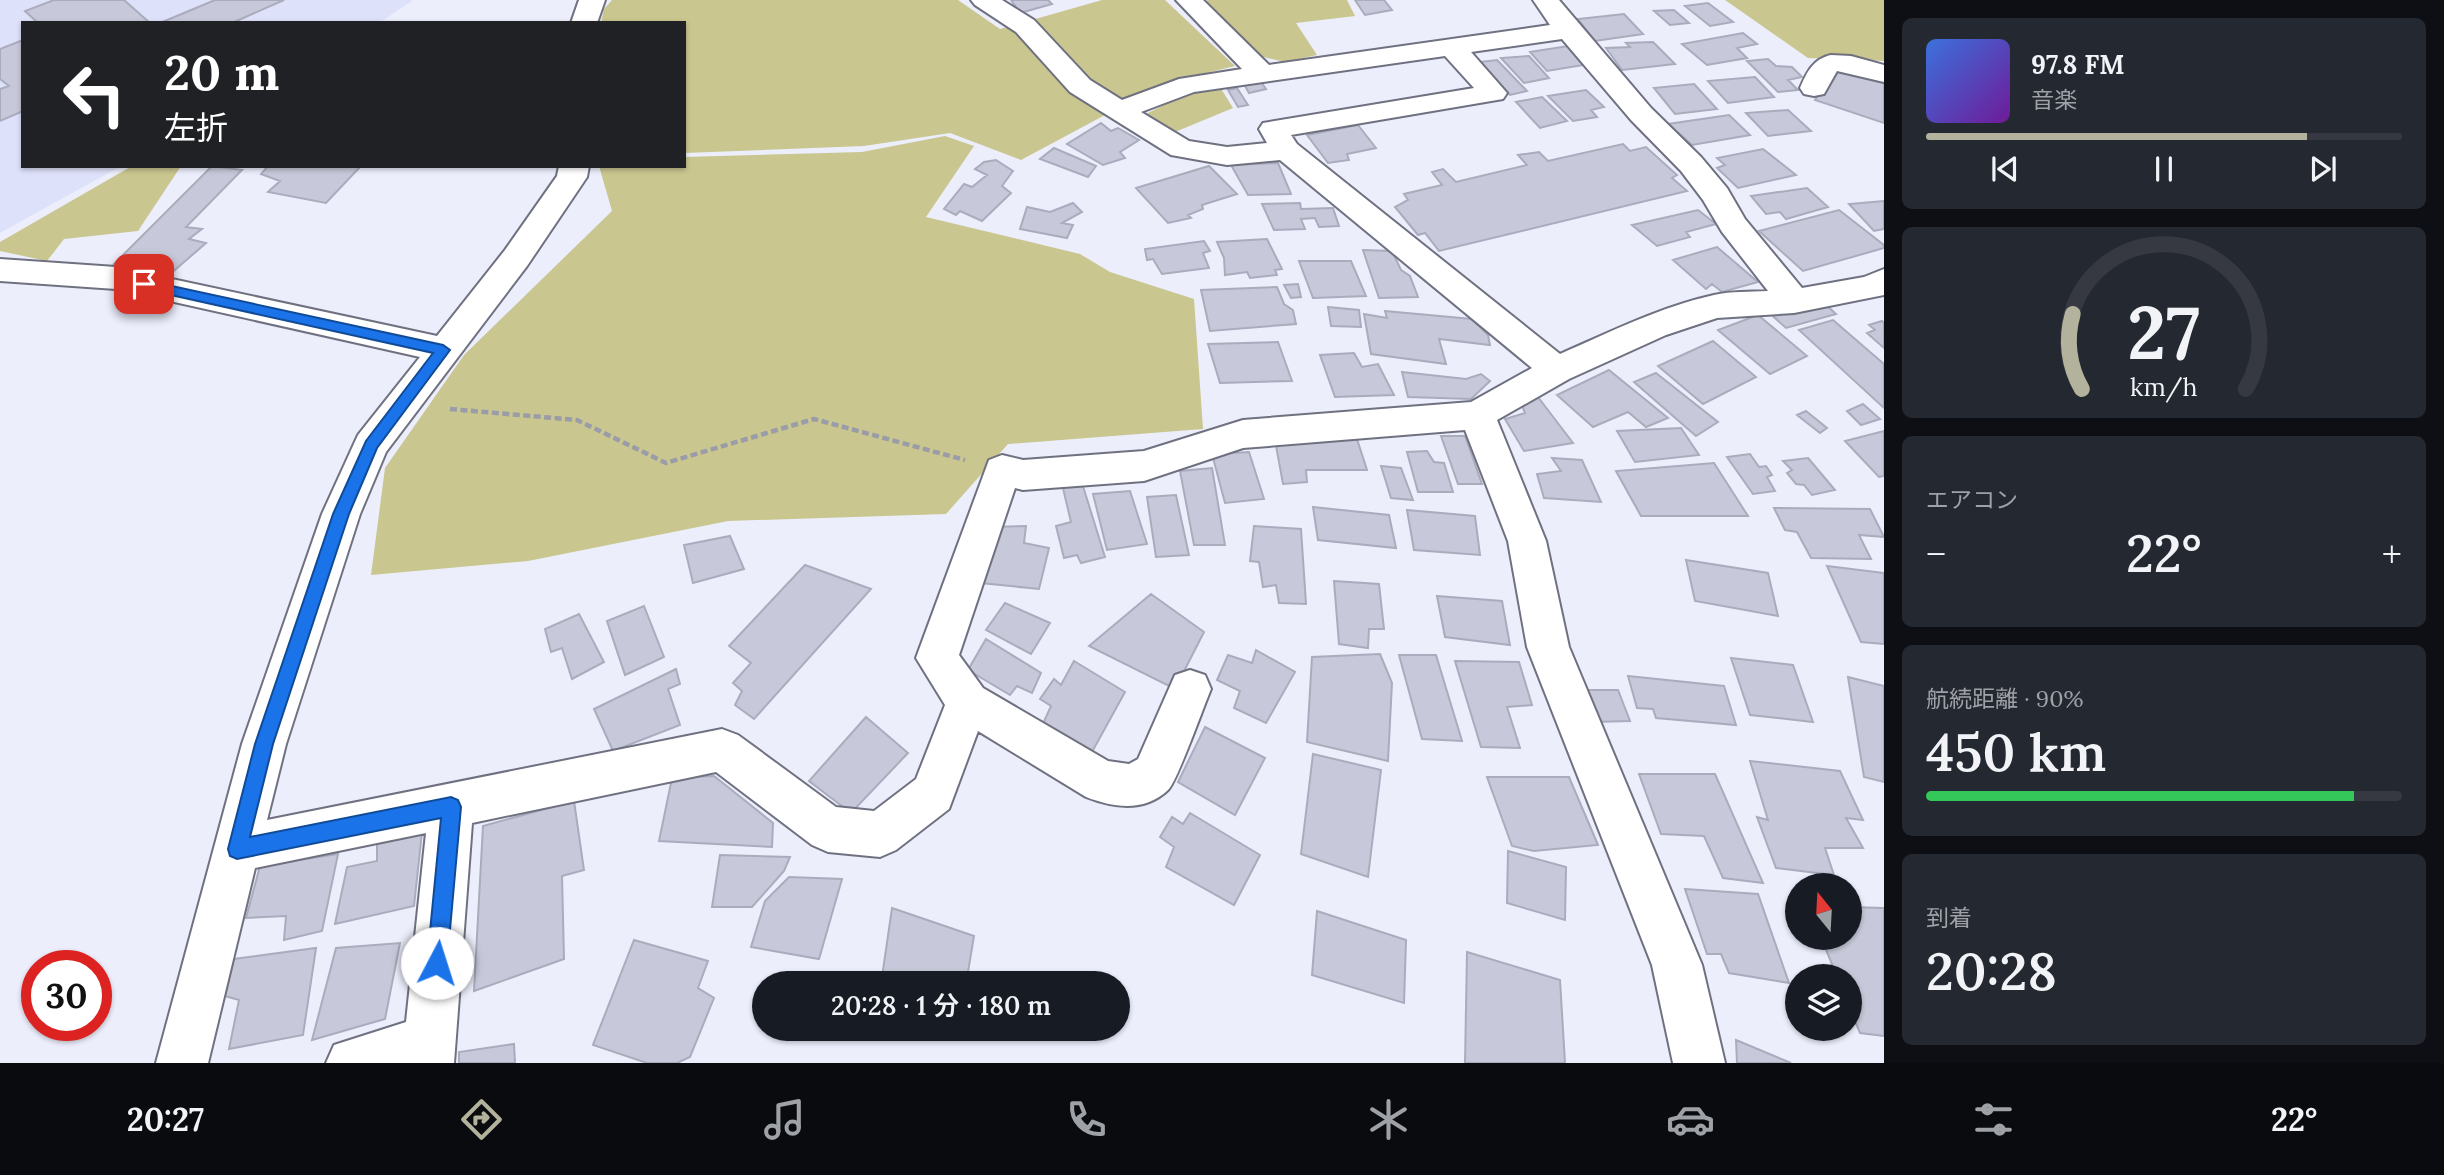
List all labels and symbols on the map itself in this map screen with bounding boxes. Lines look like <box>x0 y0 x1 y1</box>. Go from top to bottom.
pin <box>114 254 174 314</box>
north arrow <box>1785 873 1862 950</box>
position arrow <box>400 926 474 1000</box>
speed limit sign: 30 <box>21 950 112 1041</box>

